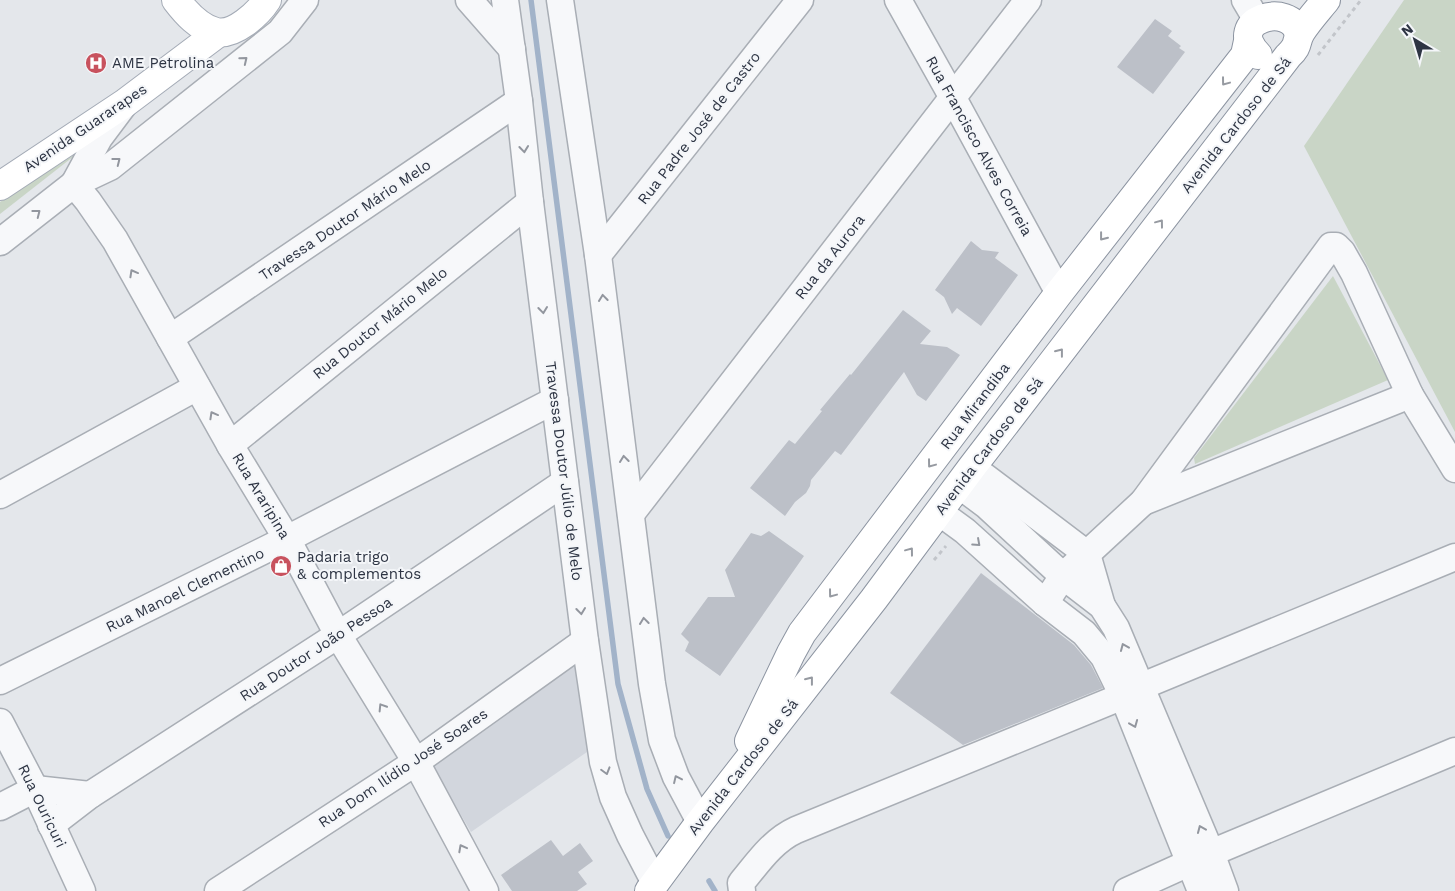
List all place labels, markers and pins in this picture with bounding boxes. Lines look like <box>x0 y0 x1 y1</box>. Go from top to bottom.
hospital icon: AME Petrolina <box>84 51 108 75</box>
place label: AME Petrolina <box>112 54 215 72</box>
place label: Padaria trigo & complementos <box>297 548 421 583</box>
shop icon: Padaria trigo & complementos <box>269 554 293 578</box>

